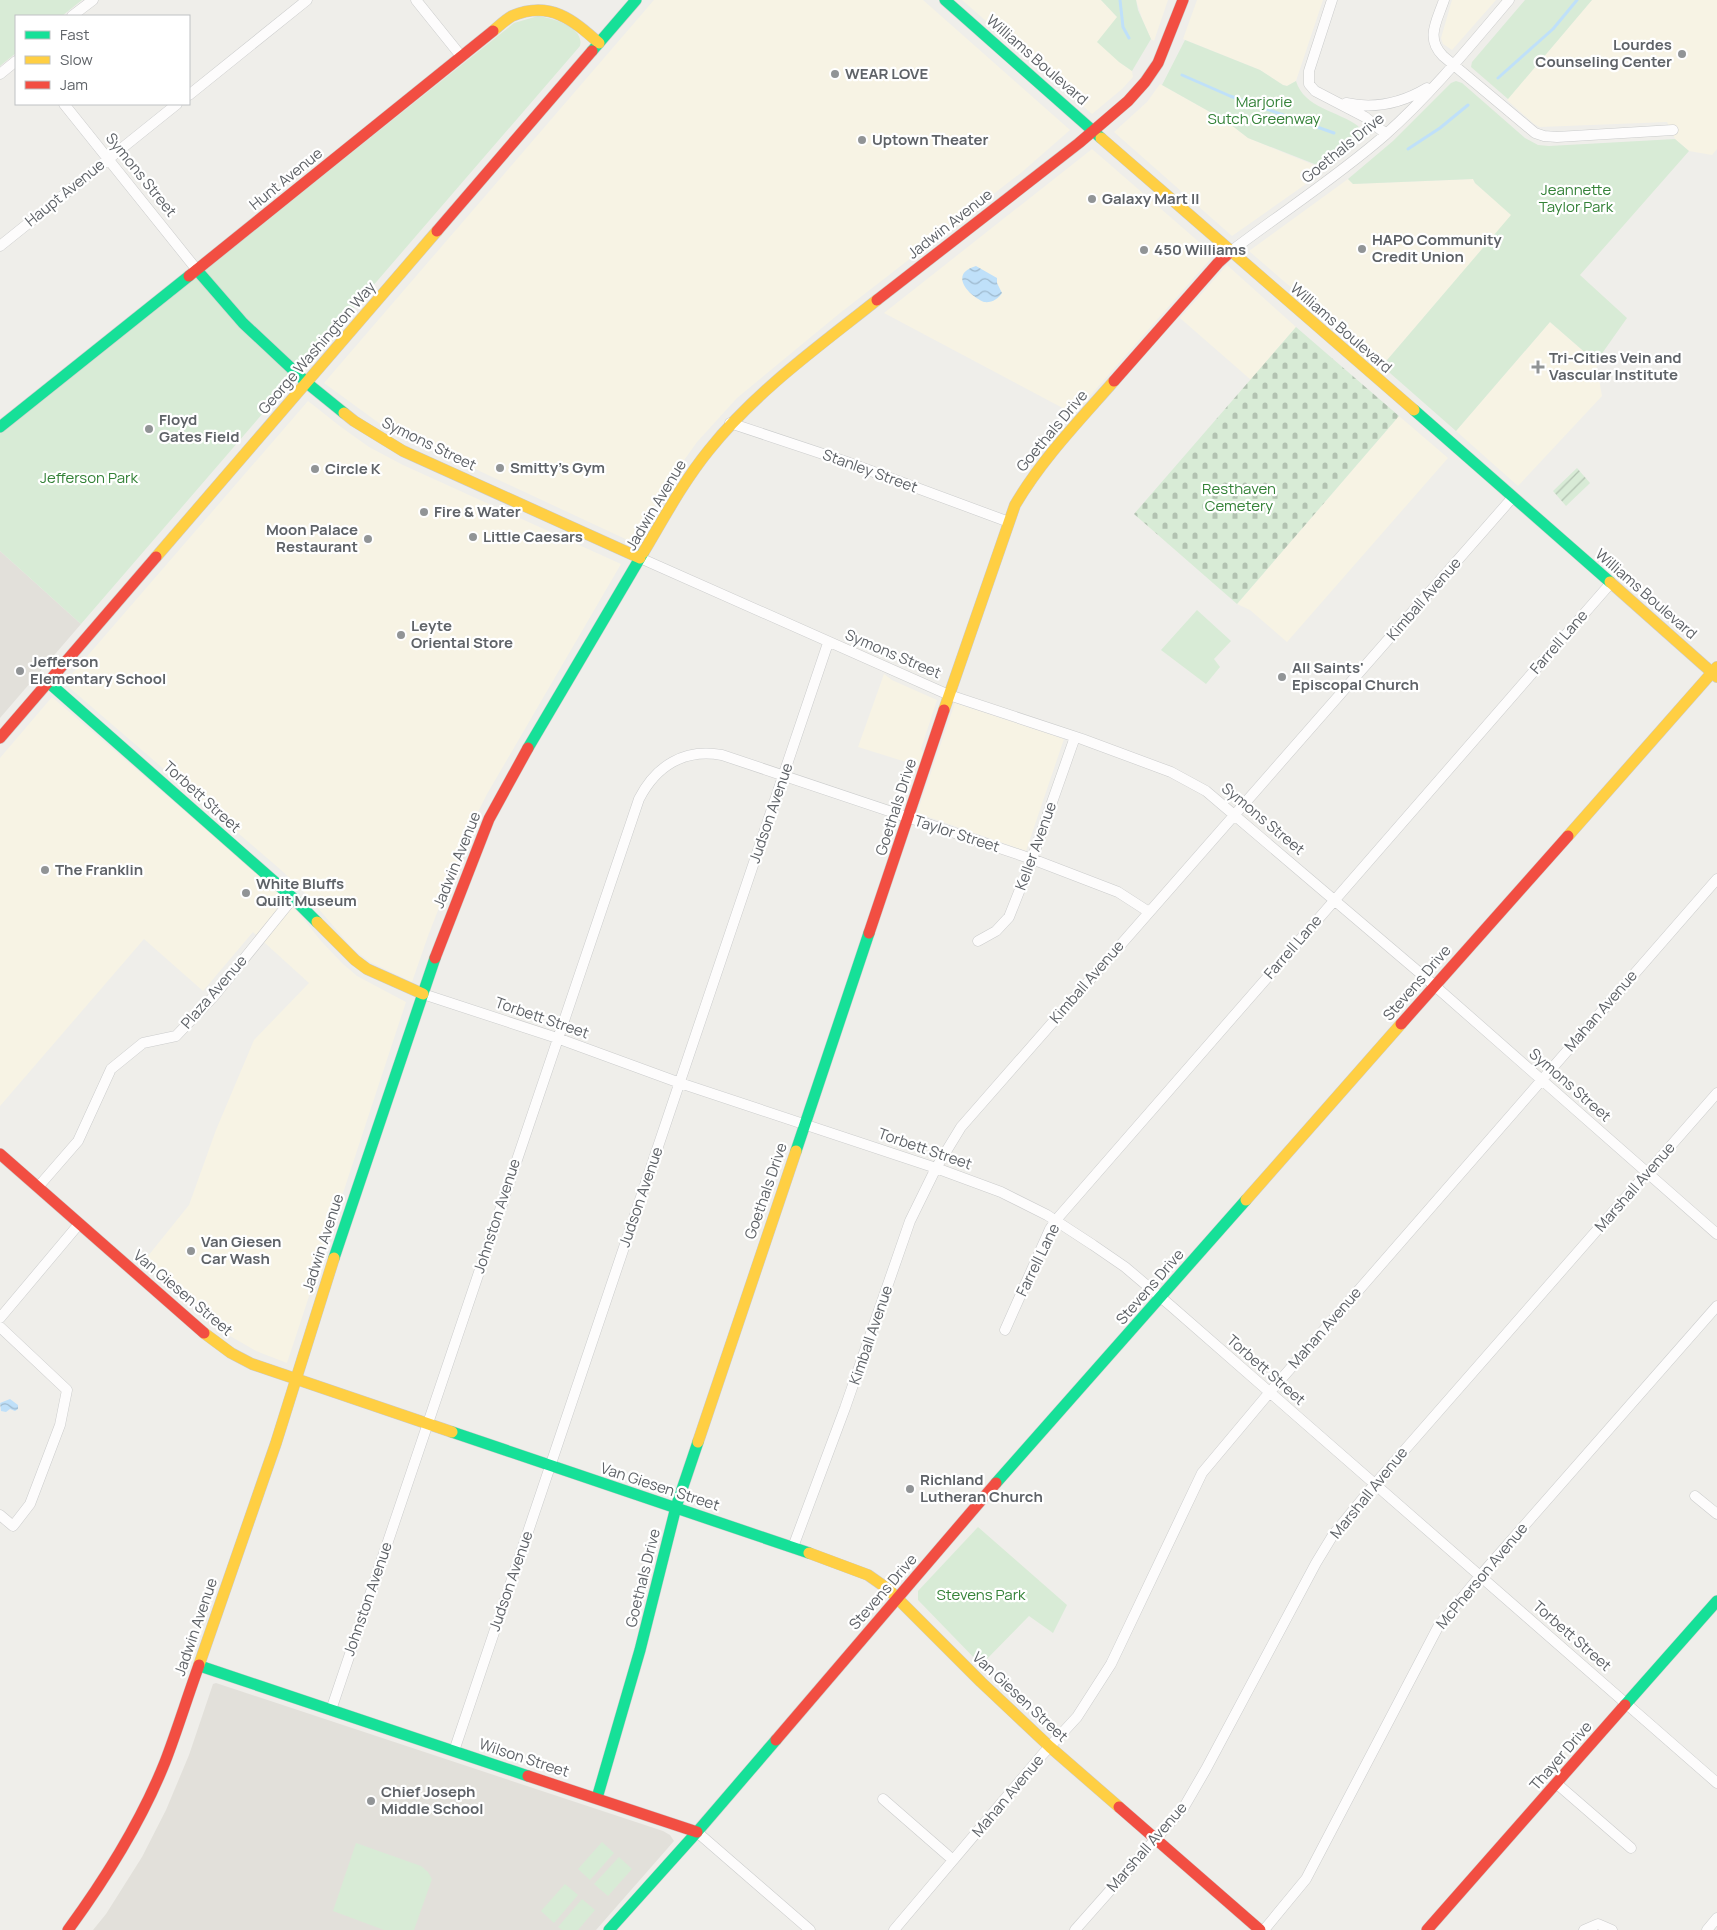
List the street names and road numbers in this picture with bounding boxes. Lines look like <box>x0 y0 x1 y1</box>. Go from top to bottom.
street label: Williams Boulevard <box>982 10 1093 110</box>
street label: Goethals Drive <box>1297 108 1389 188</box>
street label: Symons Street <box>101 128 182 221</box>
street label: Hunt Avenue <box>245 142 327 215</box>
street label: Haupt Avenue <box>20 154 109 231</box>
street label: Jadwin Avenue <box>903 184 997 263</box>
street label: George Washington Way <box>253 277 380 418</box>
street label: Williams Boulevard <box>1286 278 1397 378</box>
street label: Goethals Drive <box>1011 385 1092 476</box>
street label: Symons Street <box>379 412 480 475</box>
street label: Stanley Street <box>820 444 921 497</box>
street label: Jadwin Avenue <box>620 455 691 554</box>
street label: Williams Boulevard <box>1591 544 1702 644</box>
street label: Kimball Avenue <box>1382 552 1466 645</box>
street label: Farrell Lane <box>1525 605 1592 678</box>
street label: Symons Street <box>842 624 944 683</box>
street label: Goethals Drive <box>870 755 921 858</box>
street label: Torbett Street <box>159 756 246 837</box>
street label: Judson Avenue <box>744 760 798 866</box>
street label: Symons Street <box>1217 778 1309 860</box>
street label: Keller Avenue <box>1010 799 1061 893</box>
street label: Jadwin Avenue <box>428 808 486 911</box>
street label: Taylor Street <box>912 810 1002 857</box>
street label: Farrell Lane <box>1259 910 1326 983</box>
street label: Kimball Avenue <box>1045 935 1129 1028</box>
street label: Stevens Drive <box>1378 940 1456 1025</box>
street label: Plaza Avenue <box>176 950 252 1033</box>
street label: Mahan Avenue <box>1559 965 1642 1056</box>
street label: Torbett Street <box>492 992 592 1043</box>
street label: Symons Street <box>1525 1043 1616 1126</box>
street label: Torbett Street <box>875 1123 975 1174</box>
street label: Marshall Avenue <box>1590 1137 1680 1236</box>
street label: Goethals Drive <box>739 1139 792 1242</box>
street label: Judson Avenue <box>614 1144 668 1250</box>
street label: Johnston Avenue <box>468 1156 525 1276</box>
street label: Jadwin Avenue <box>297 1191 348 1295</box>
street label: Farrell Lane <box>1011 1220 1064 1300</box>
street label: Stevens Drive <box>1111 1244 1189 1329</box>
street label: Van Giesen Street <box>129 1245 238 1340</box>
street label: Kimball Avenue <box>844 1282 897 1387</box>
street label: Mahan Avenue <box>1283 1282 1366 1373</box>
street label: Torbett Street <box>1223 1330 1310 1410</box>
street label: Marshall Avenue <box>1325 1442 1412 1543</box>
street label: Van Giesen Street <box>598 1457 722 1516</box>
street label: McPherson Avenue <box>1431 1518 1532 1633</box>
street label: Goethals Drive <box>620 1526 665 1629</box>
street label: Judson Avenue <box>484 1528 538 1634</box>
street label: Johnston Avenue <box>338 1539 397 1659</box>
street label: Stevens Drive <box>844 1549 922 1634</box>
street label: Jadwin Avenue <box>169 1575 222 1679</box>
street label: Torbett Street <box>1529 1596 1616 1676</box>
street label: Van Giesen Street <box>968 1647 1073 1747</box>
street label: Thayer Drive <box>1525 1716 1597 1795</box>
street label: Wilson Street <box>476 1733 572 1782</box>
street label: Mahan Avenue <box>967 1750 1048 1841</box>
street label: Marshall Avenue <box>1102 1797 1192 1896</box>

